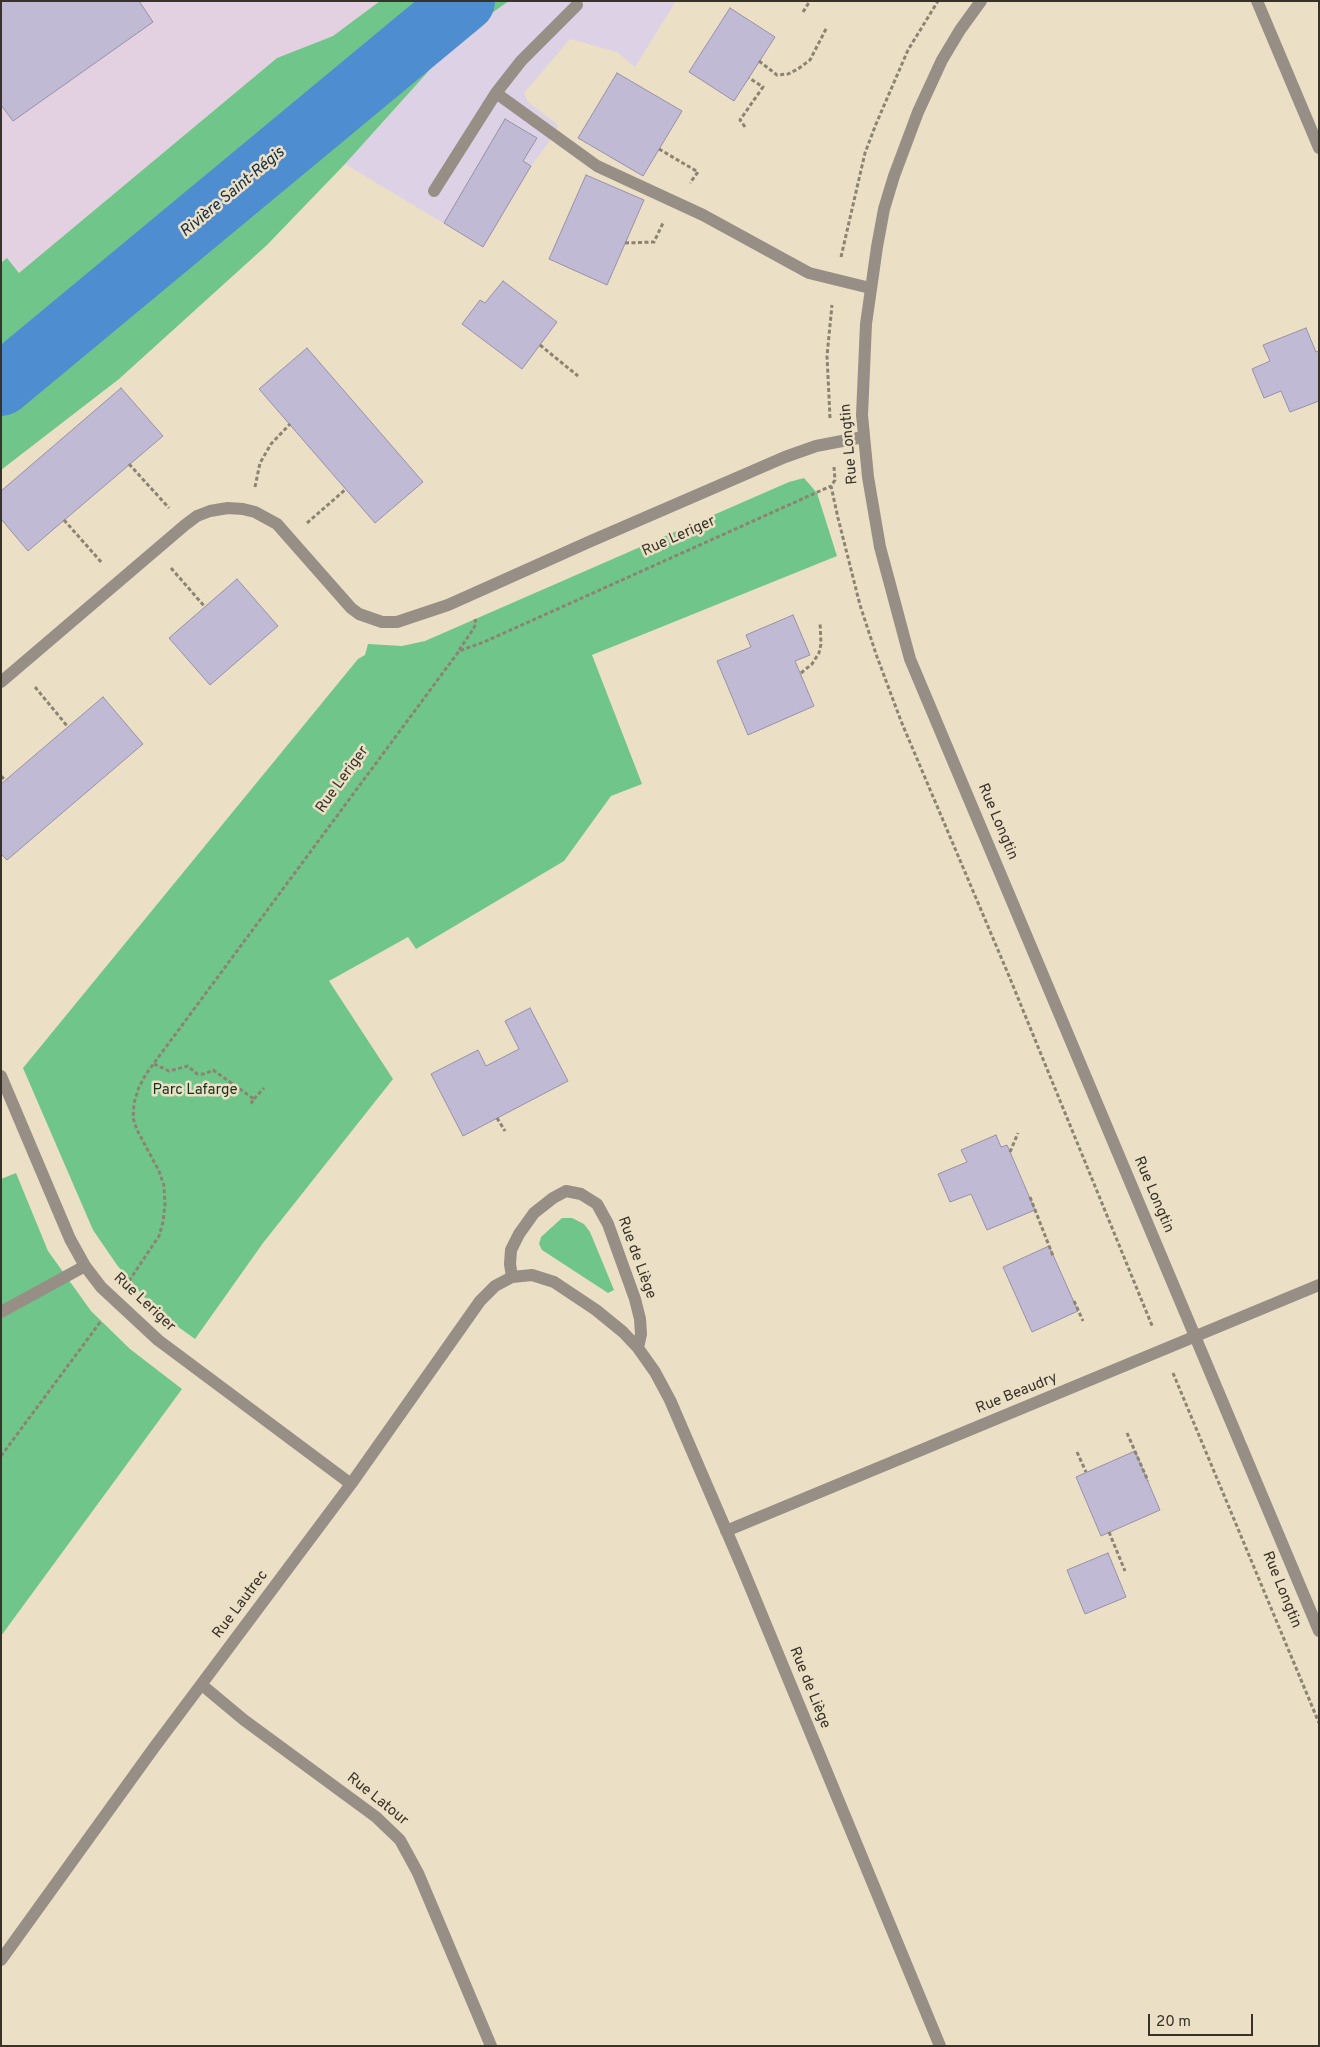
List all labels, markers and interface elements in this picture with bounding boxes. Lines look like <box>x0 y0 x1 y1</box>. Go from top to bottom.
water label: Rivière Saint-Régis <box>177 144 289 242</box>
street label: Rue Longtin <box>837 403 863 485</box>
street label: Rue Leriger <box>640 513 718 561</box>
street label: Rue Leriger <box>313 743 373 817</box>
street label: Rue Longtin <box>973 781 1021 863</box>
park label: Parc Lafarge <box>153 1082 237 1100</box>
street label: Rue Longtin <box>1129 1154 1177 1236</box>
street label: Rue de Liège <box>613 1214 659 1302</box>
street label: Rue Leriger <box>109 1270 179 1336</box>
street label: Rue Beaudry <box>974 1369 1060 1419</box>
street label: Rue Longtin <box>1257 1549 1305 1631</box>
street label: Rue Lautrec <box>209 1567 273 1643</box>
street label: Rue de Liège <box>784 1645 834 1731</box>
street label: Rue Latour <box>343 1770 411 1830</box>
scale bar <box>1150 2004 1255 2036</box>
text: 20 m <box>1156 2013 1191 2032</box>

